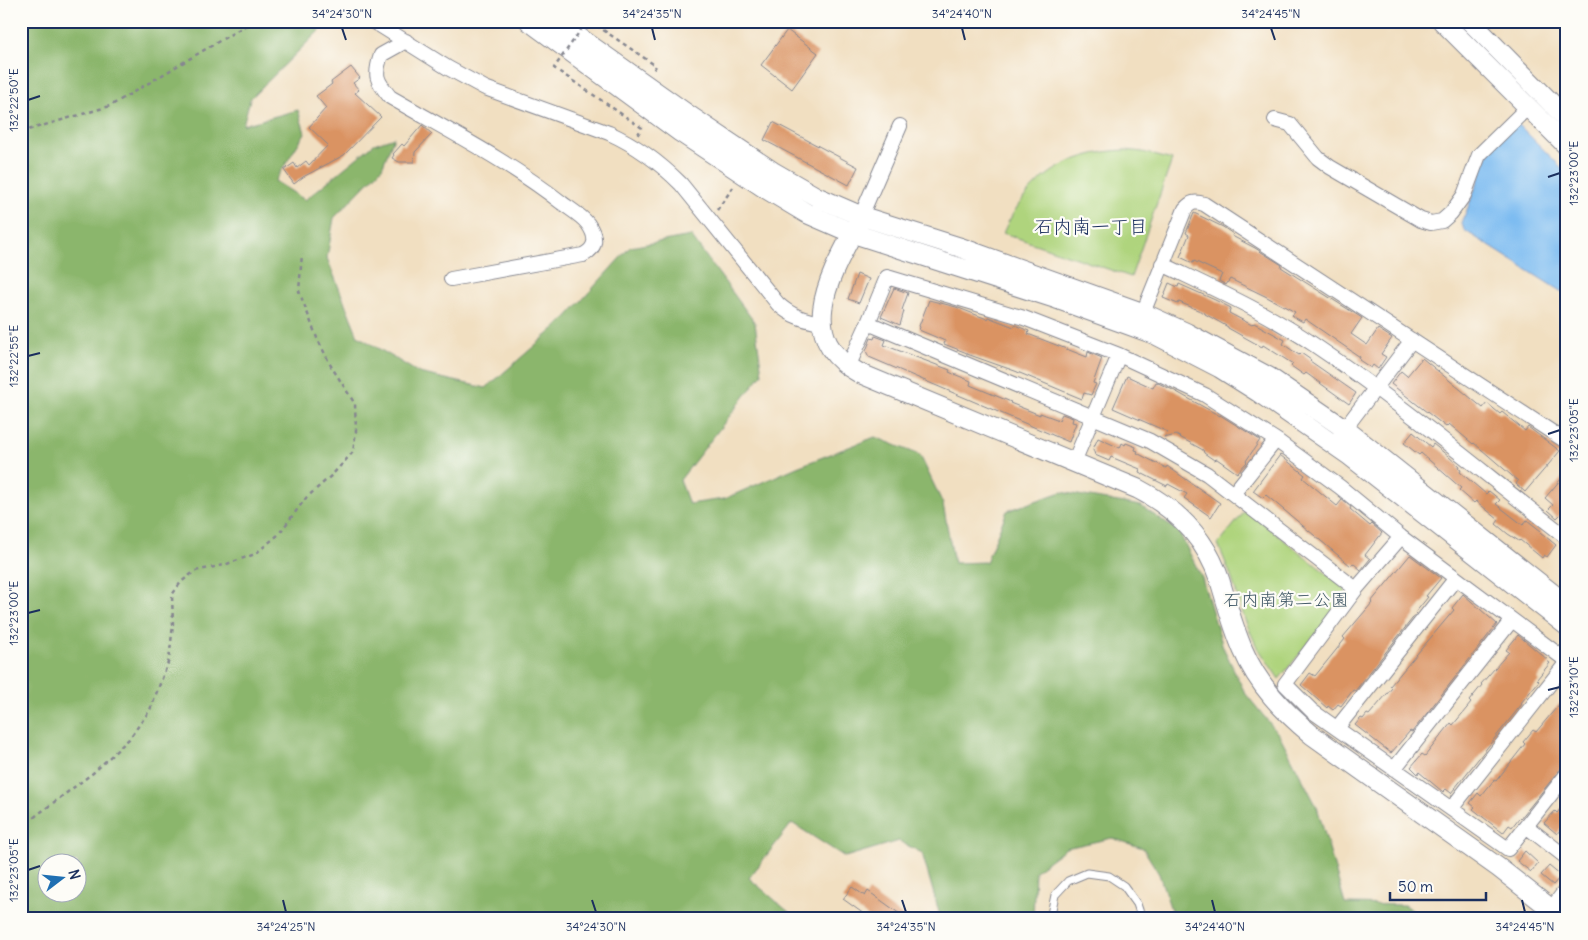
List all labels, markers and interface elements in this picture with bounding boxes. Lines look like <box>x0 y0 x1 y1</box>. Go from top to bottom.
text: 34°24'30"N <box>312 6 372 21</box>
text: 34°24'35"N <box>622 6 682 21</box>
text: 34°24'40"N <box>932 6 992 21</box>
text: 34°24'45"N <box>1241 6 1301 21</box>
text: 132°22'50"E <box>6 68 21 132</box>
text: 132°23'00"E <box>1566 141 1581 205</box>
district label: 石内南一丁目 <box>1034 214 1148 238</box>
text: 132°22'55"E <box>6 325 21 387</box>
text: 132°23'05"E <box>1566 398 1581 462</box>
text: 132°23'00"E <box>6 581 21 645</box>
park label: 石内南第二公園 <box>1223 588 1349 611</box>
text: 132°23'10"E <box>1566 656 1581 718</box>
text: 132°23'05"E <box>6 838 21 902</box>
north arrow <box>38 852 88 902</box>
text: N <box>65 867 84 882</box>
scale bar <box>1390 870 1487 902</box>
text: 50 m <box>1398 877 1433 896</box>
text: 34°24'25"N <box>256 919 316 934</box>
text: 34°24'30"N <box>566 919 626 934</box>
text: 34°24'35"N <box>876 919 936 934</box>
text: 34°24'40"N <box>1185 919 1245 934</box>
text: 34°24'45"N <box>1495 919 1555 934</box>

